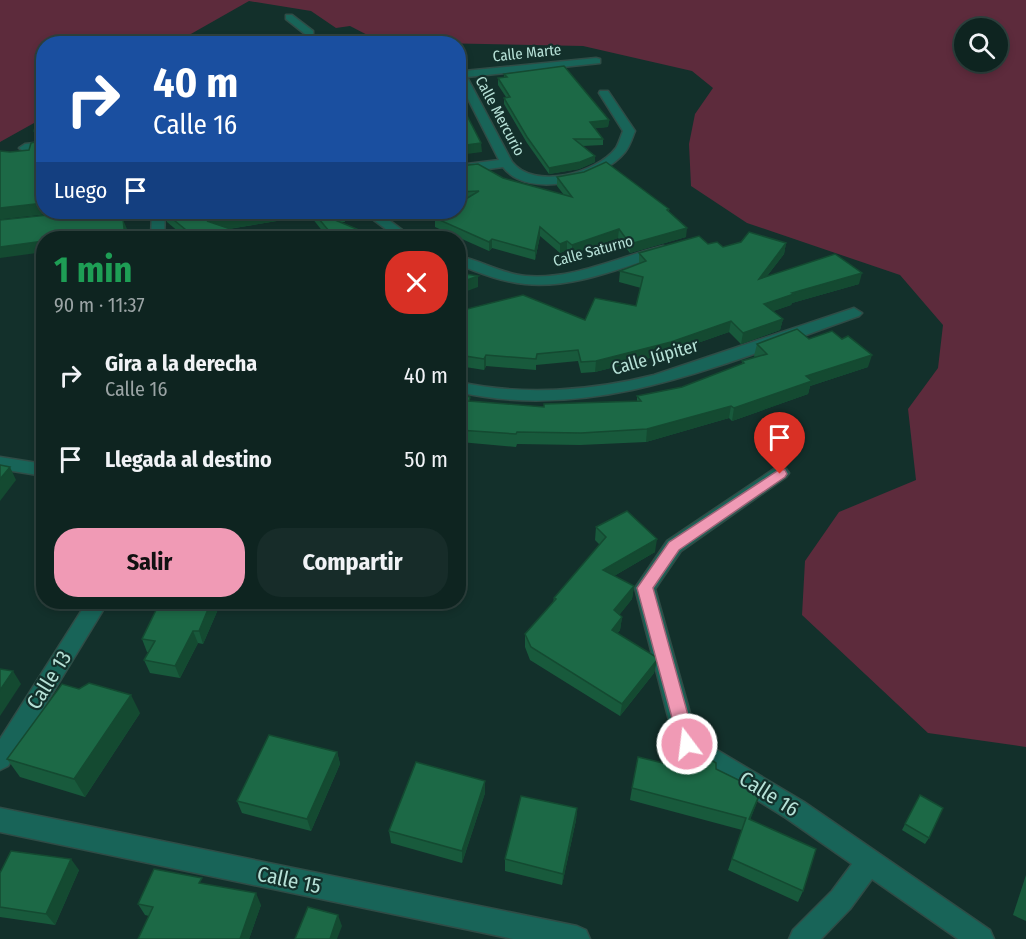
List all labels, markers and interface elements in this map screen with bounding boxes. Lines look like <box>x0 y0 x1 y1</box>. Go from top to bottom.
map controls <box>954 18 1008 72</box>
button: search <box>954 18 1008 72</box>
street label: Calle Marte <box>492 40 562 66</box>
text: 40 m <box>153 58 238 108</box>
icon: right <box>54 60 132 138</box>
street label: Calle Mercurio <box>472 73 529 159</box>
text: Calle 16 <box>153 109 237 141</box>
icon: arrive <box>119 174 152 207</box>
text: Luego <box>54 177 107 204</box>
street label: Calle Saturno <box>551 232 635 270</box>
text: 1 min <box>54 248 132 292</box>
button: close <box>385 251 448 314</box>
text: 90 m · 11:37 <box>54 293 145 317</box>
street label: Calle Júpiter <box>609 334 702 380</box>
text: Gira a la derecha <box>105 350 257 377</box>
icon: right <box>54 359 87 392</box>
text: 40 m <box>404 362 448 389</box>
text: Calle 16 <box>105 377 167 401</box>
pin <box>754 412 805 474</box>
icon: arrive <box>763 421 796 454</box>
icon: arrive <box>54 443 87 476</box>
text: Llegada al destino <box>105 446 272 473</box>
text: 50 m <box>404 446 448 473</box>
button: Salir <box>54 528 245 597</box>
button: Compartir <box>257 528 448 597</box>
street label: Calle 13 <box>21 646 77 714</box>
position arrow <box>655 712 719 776</box>
street label: Calle 16 <box>734 766 804 822</box>
street label: Calle 15 <box>255 861 323 899</box>

